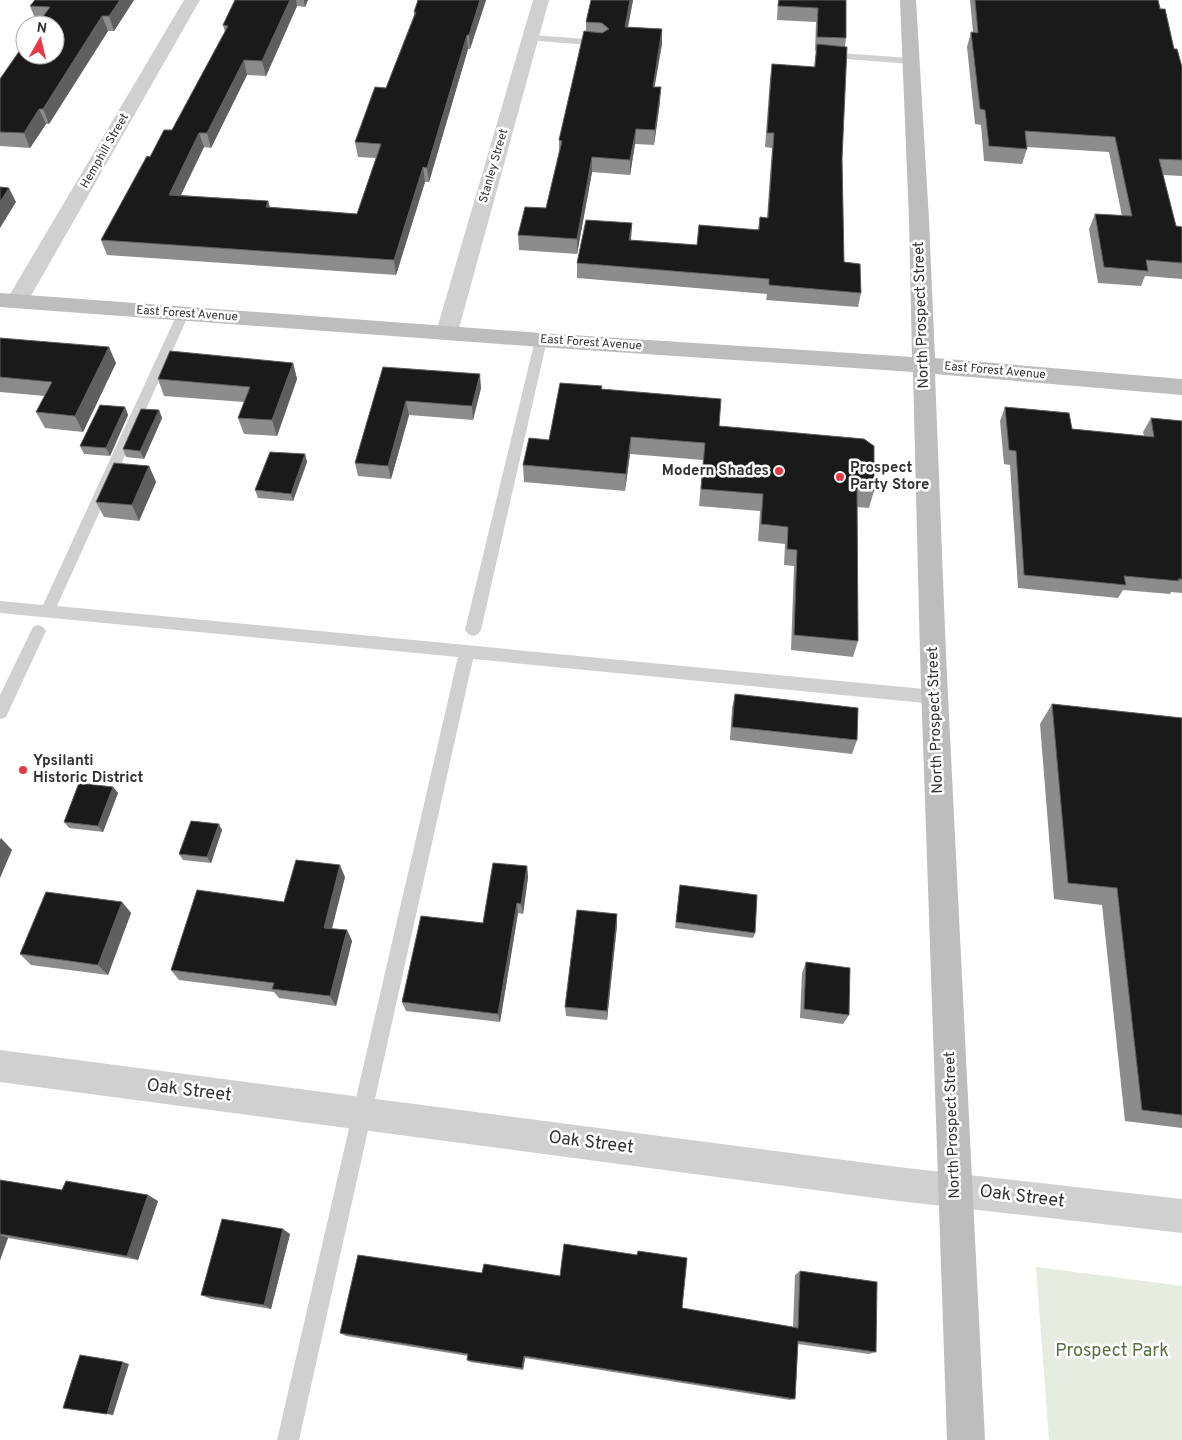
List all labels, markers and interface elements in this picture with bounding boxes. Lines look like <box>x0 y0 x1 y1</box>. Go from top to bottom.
north arrow <box>15 15 65 65</box>
text: N <box>35 19 48 38</box>
street label: Hemphill Street <box>77 111 133 191</box>
street label: Stanley Street <box>476 127 512 205</box>
street label: North Prospect Street <box>910 241 934 389</box>
street label: East Forest Avenue <box>136 302 238 326</box>
street label: East Forest Avenue <box>540 331 642 355</box>
street label: East Forest Avenue <box>944 359 1046 383</box>
place label: Prospect Party Store <box>850 459 929 495</box>
place label: Modern Shades <box>662 462 769 481</box>
marker: Modern Shades <box>773 465 785 477</box>
marker: Prospect Party Store <box>834 471 846 483</box>
street label: North Prospect Street <box>924 646 948 794</box>
place label: Ypsilanti Historic District <box>33 752 143 788</box>
marker: Ypsilanti Historic District <box>17 764 29 776</box>
street label: North Prospect Street <box>941 1051 965 1199</box>
street label: Oak Street <box>145 1074 233 1108</box>
street label: Oak Street <box>547 1126 635 1160</box>
street label: Oak Street <box>978 1180 1066 1214</box>
park label: Prospect Park <box>1055 1340 1169 1363</box>

